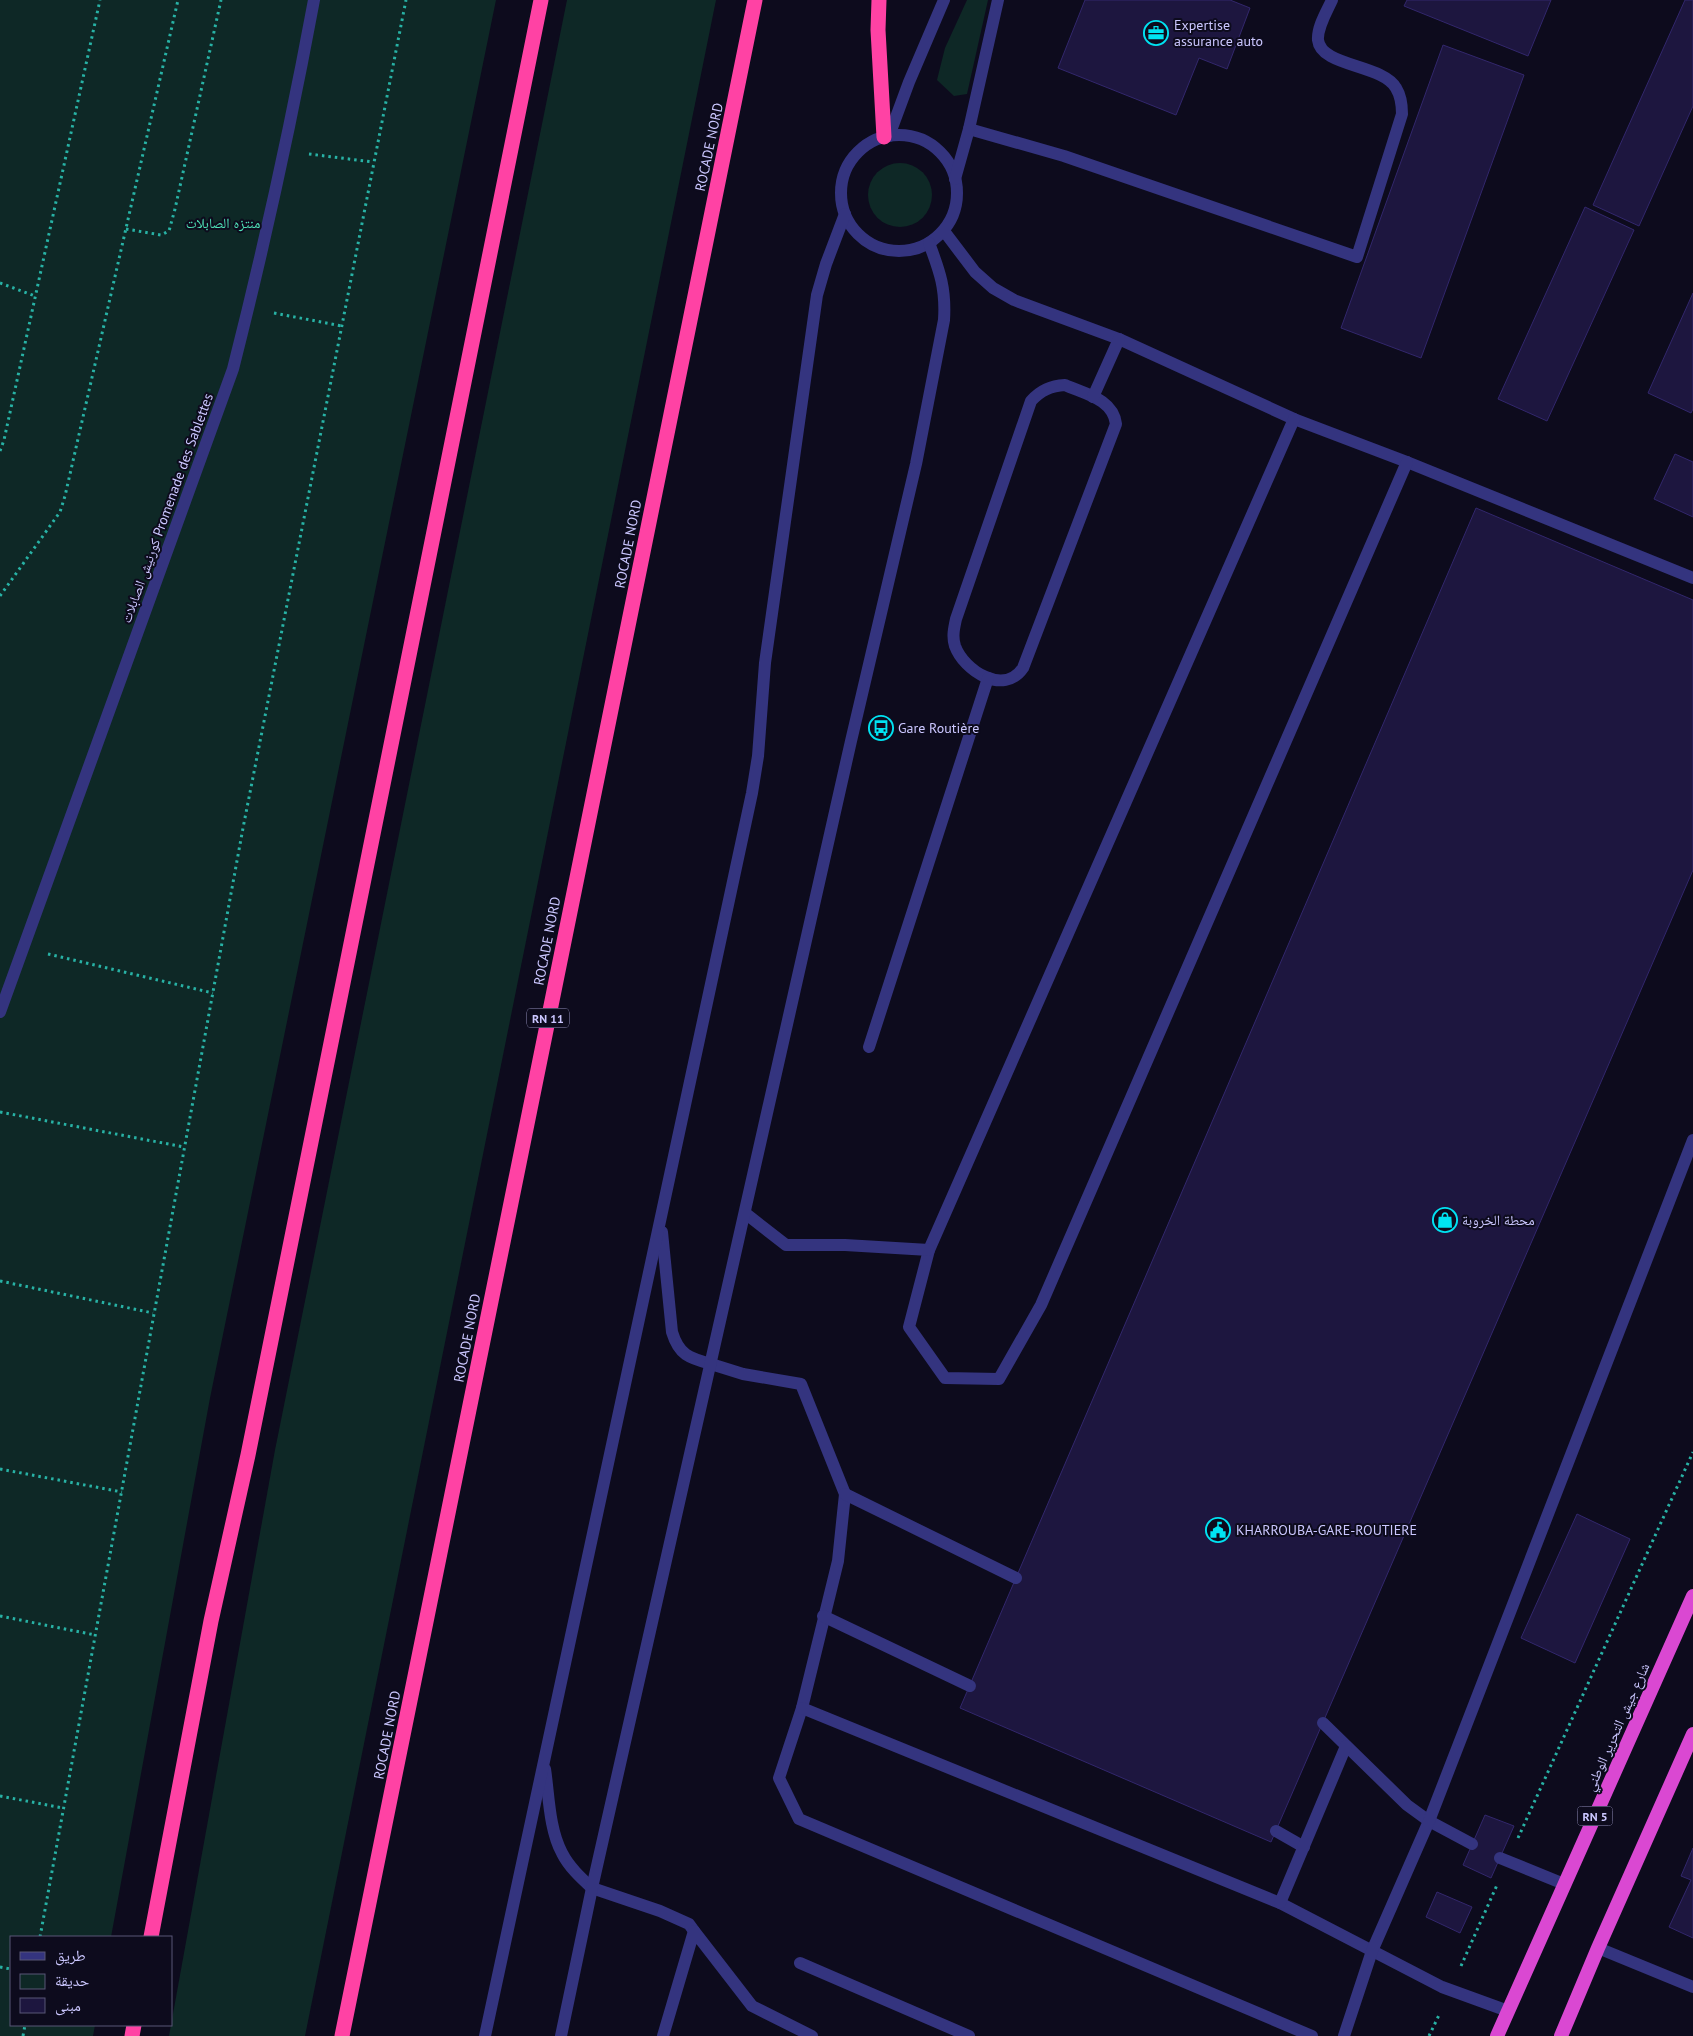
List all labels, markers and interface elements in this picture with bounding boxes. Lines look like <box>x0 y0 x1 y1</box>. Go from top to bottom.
place label: Expertise assurance auto <box>1174 16 1263 50</box>
office icon: Expertise assurance auto <box>1143 20 1169 46</box>
street label: ROCADE NORD <box>691 101 727 193</box>
park label: منتزه الصابلات <box>186 214 260 232</box>
street label: كورنيش الصابلات Promenade des Sablettes <box>117 391 217 625</box>
street label: ROCADE NORD <box>611 498 645 590</box>
bus stop icon: Gare Routière <box>868 715 894 741</box>
place label: Gare Routière <box>898 719 979 737</box>
street label: ROCADE NORD <box>530 895 564 987</box>
road number: RN 11 <box>527 1008 569 1028</box>
shop icon: محطة الخروبة <box>1432 1207 1458 1233</box>
place label: محطة الخروبة <box>1462 1211 1535 1229</box>
street label: ROCADE NORD <box>450 1292 484 1384</box>
public building icon: KHARROUBA-GARE-ROUTIERE <box>1205 1517 1231 1543</box>
place label: KHARROUBA-GARE-ROUTIERE <box>1236 1521 1417 1539</box>
street label: شارع جيش التحرير الوطني <box>1581 1660 1656 1795</box>
street label: ROCADE NORD <box>370 1689 404 1781</box>
road number: RN 5 <box>1578 1806 1612 1825</box>
legend <box>10 1936 172 2026</box>
text: طريق <box>55 1946 86 1966</box>
text: حديقة <box>55 1971 90 1990</box>
text: مبنى <box>55 1996 81 2016</box>

